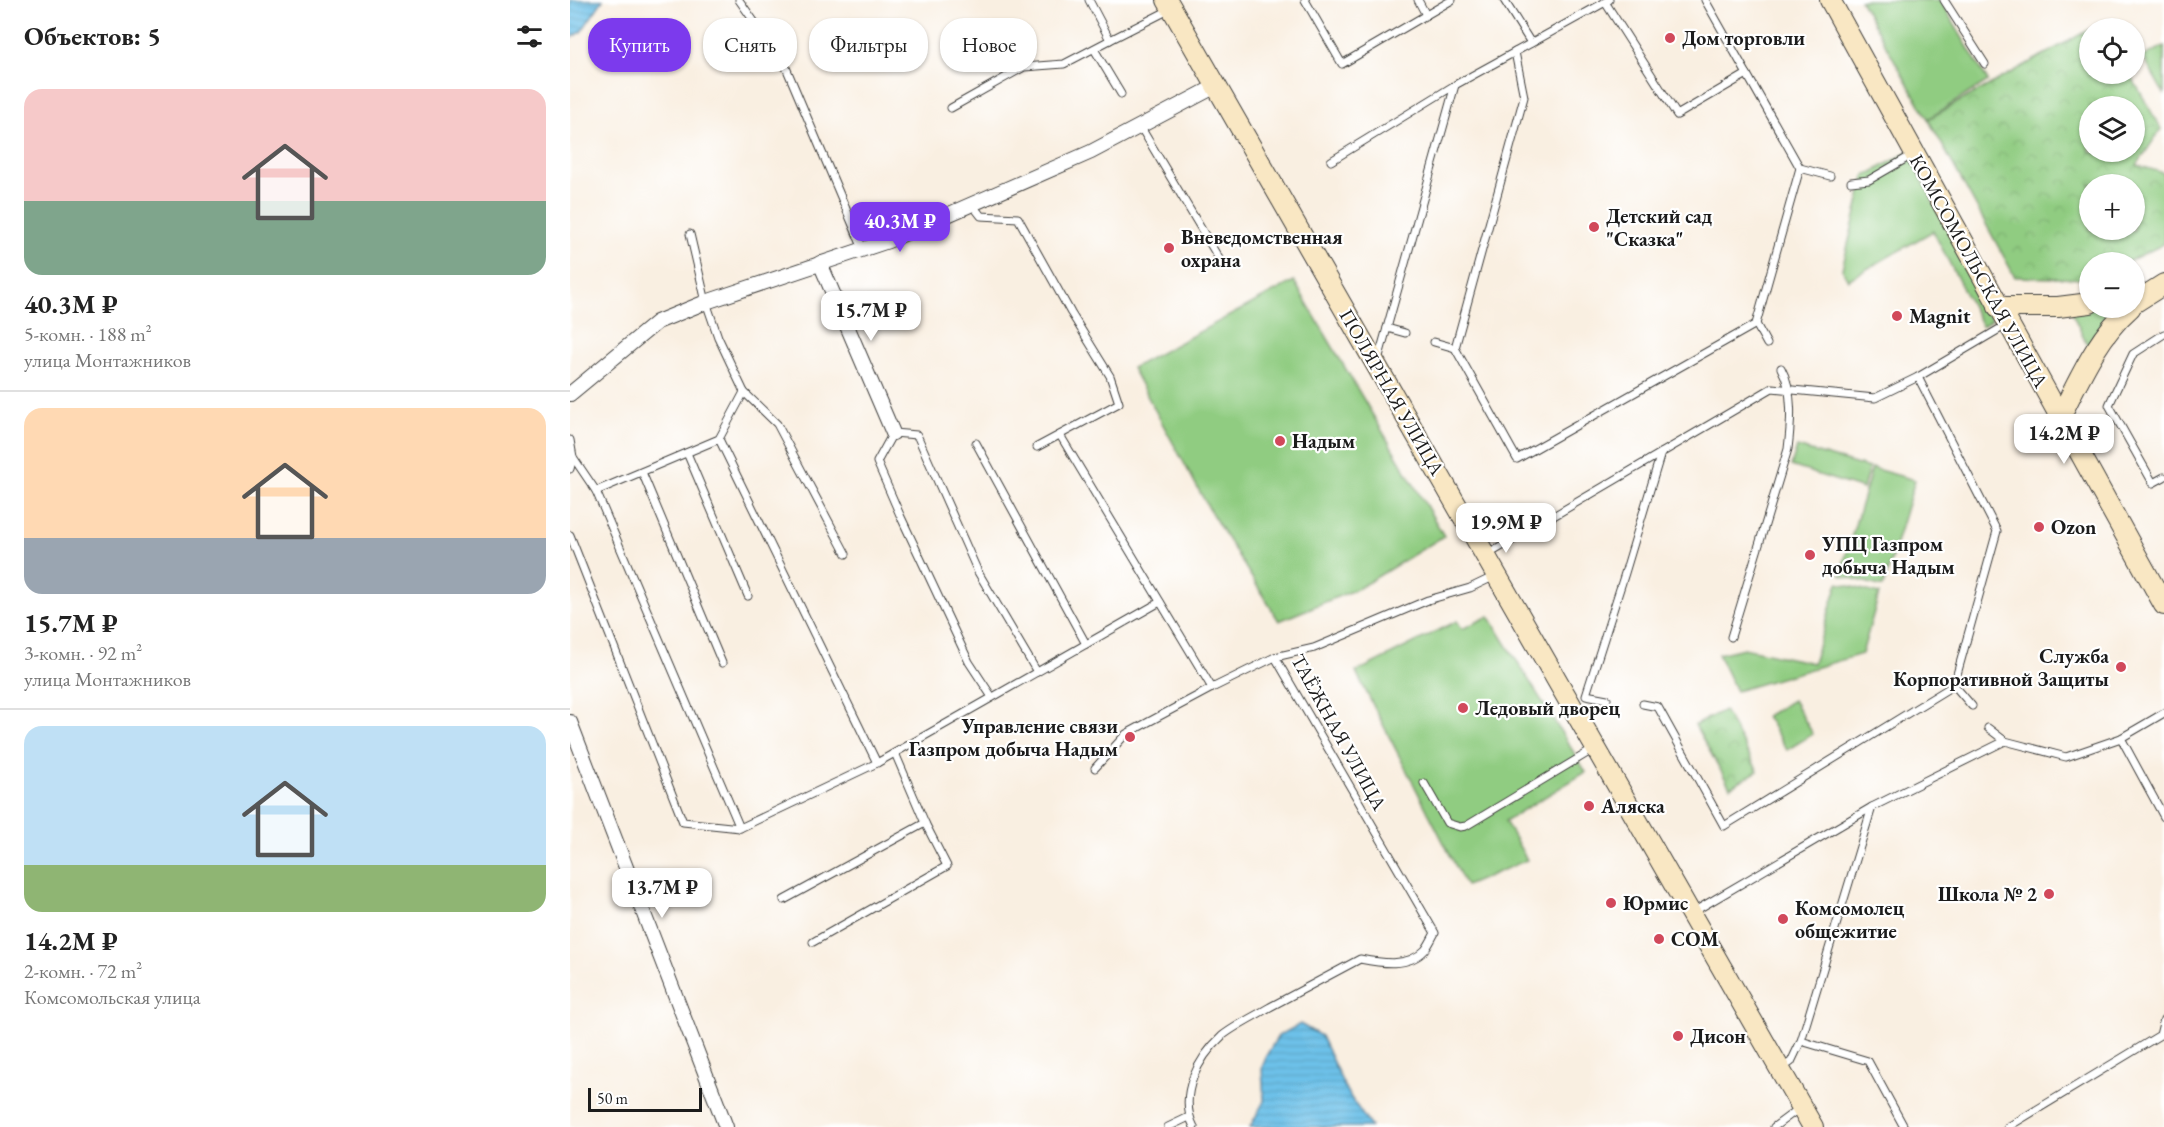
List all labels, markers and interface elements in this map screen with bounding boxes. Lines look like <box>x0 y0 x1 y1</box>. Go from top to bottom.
chip: Купить <box>588 18 691 72</box>
chip: Снять <box>703 18 797 72</box>
chip: Фильтры <box>809 18 928 72</box>
chip: Новое <box>940 18 1037 72</box>
map controls <box>2079 18 2145 318</box>
button: locate <box>2079 18 2145 84</box>
text: Объектов: 5 <box>24 19 161 53</box>
icon: filters <box>513 20 546 53</box>
place label: Дом торговли <box>1682 25 1805 51</box>
marker: Дом торговли <box>1663 31 1677 45</box>
button: layers <box>2079 96 2145 162</box>
icon: home <box>231 128 339 236</box>
street label: КОМСОМОЛЬСКАЯ УЛИЦА <box>1904 150 2054 392</box>
button: + <box>2079 174 2145 240</box>
pin: 40.3M ₽ <box>845 202 955 253</box>
place label: Детский сад "Сказка" <box>1606 203 1713 252</box>
text: 40.3M ₽ <box>864 208 936 234</box>
marker: Детский сад "Сказка" <box>1587 220 1601 234</box>
place label: Вневедомственная охрана <box>1181 224 1343 273</box>
marker: Вневедомственная охрана <box>1162 241 1176 255</box>
button: − <box>2079 252 2145 318</box>
text: 40.3M ₽ <box>24 287 118 321</box>
pin: 15.7M ₽ <box>816 291 926 342</box>
text: 15.7M ₽ <box>835 297 907 323</box>
place label: Magnit <box>1909 303 1971 329</box>
street label: ПОЛЯРНАЯ УЛИЦА <box>1334 304 1450 480</box>
marker: Magnit <box>1890 309 1904 323</box>
text: 5-комн. · 188 m² <box>24 321 152 347</box>
text: улица Монтажников <box>24 347 191 373</box>
pin: 14.2M ₽ <box>2009 414 2119 465</box>
text: 14.2M ₽ <box>2028 420 2100 446</box>
place label: Надым <box>1292 428 1356 454</box>
marker: Надым <box>1273 434 1287 448</box>
icon: home <box>231 447 339 555</box>
pin: 19.9M ₽ <box>1451 503 1561 554</box>
text: 19.9M ₽ <box>1470 509 1542 535</box>
place label: Ozon <box>2051 514 2096 540</box>
marker: Ozon <box>2032 520 2046 534</box>
place label: УПЦ Газпром добыча Надым <box>1821 531 1955 580</box>
marker: УПЦ Газпром добыча Надым <box>1803 548 1817 562</box>
text: 15.7M ₽ <box>24 606 118 640</box>
text: 3-комн. · 92 m² <box>24 640 142 666</box>
place label: Служба Корпоративной Защиты <box>1893 643 2109 692</box>
street label: ТАЁЖНАЯ УЛИЦА <box>1285 649 1393 815</box>
marker: Служба Корпоративной Защиты <box>2114 660 2128 674</box>
text: улица Монтажников <box>24 666 191 692</box>
place label: Ледовый дворец <box>1475 695 1620 721</box>
marker: Ледовый дворец <box>1456 701 1470 715</box>
place label: Управление связи Газпром добыча Надым <box>909 713 1119 762</box>
marker: Управление связи Газпром добыча Надым <box>1123 730 1137 744</box>
icon: home <box>231 765 339 873</box>
place label: Аляска <box>1600 793 1665 819</box>
marker: Аляска <box>1582 799 1596 813</box>
pin: 13.7M ₽ <box>607 868 717 919</box>
text: 13.7M ₽ <box>626 874 698 900</box>
place label: Школа № 2 <box>1938 881 2037 907</box>
marker: Школа № 2 <box>2042 887 2056 901</box>
place label: Юрмис <box>1623 890 1688 916</box>
place label: Комсомолец общежитие <box>1795 895 1905 944</box>
marker: Юрмис <box>1604 896 1618 910</box>
marker: Комсомолец общежитие <box>1776 912 1790 926</box>
text: 14.2M ₽ <box>24 924 118 958</box>
place label: СОМ <box>1671 926 1719 952</box>
marker: СОМ <box>1652 932 1666 946</box>
text: 2-комн. · 72 m² <box>24 958 142 984</box>
text: Комсомольская улица <box>24 984 201 1010</box>
place label: Дисон <box>1690 1023 1746 1049</box>
marker: Дисон <box>1671 1029 1685 1043</box>
scale bar <box>588 1085 702 1112</box>
text: 50 m <box>597 1088 628 1109</box>

